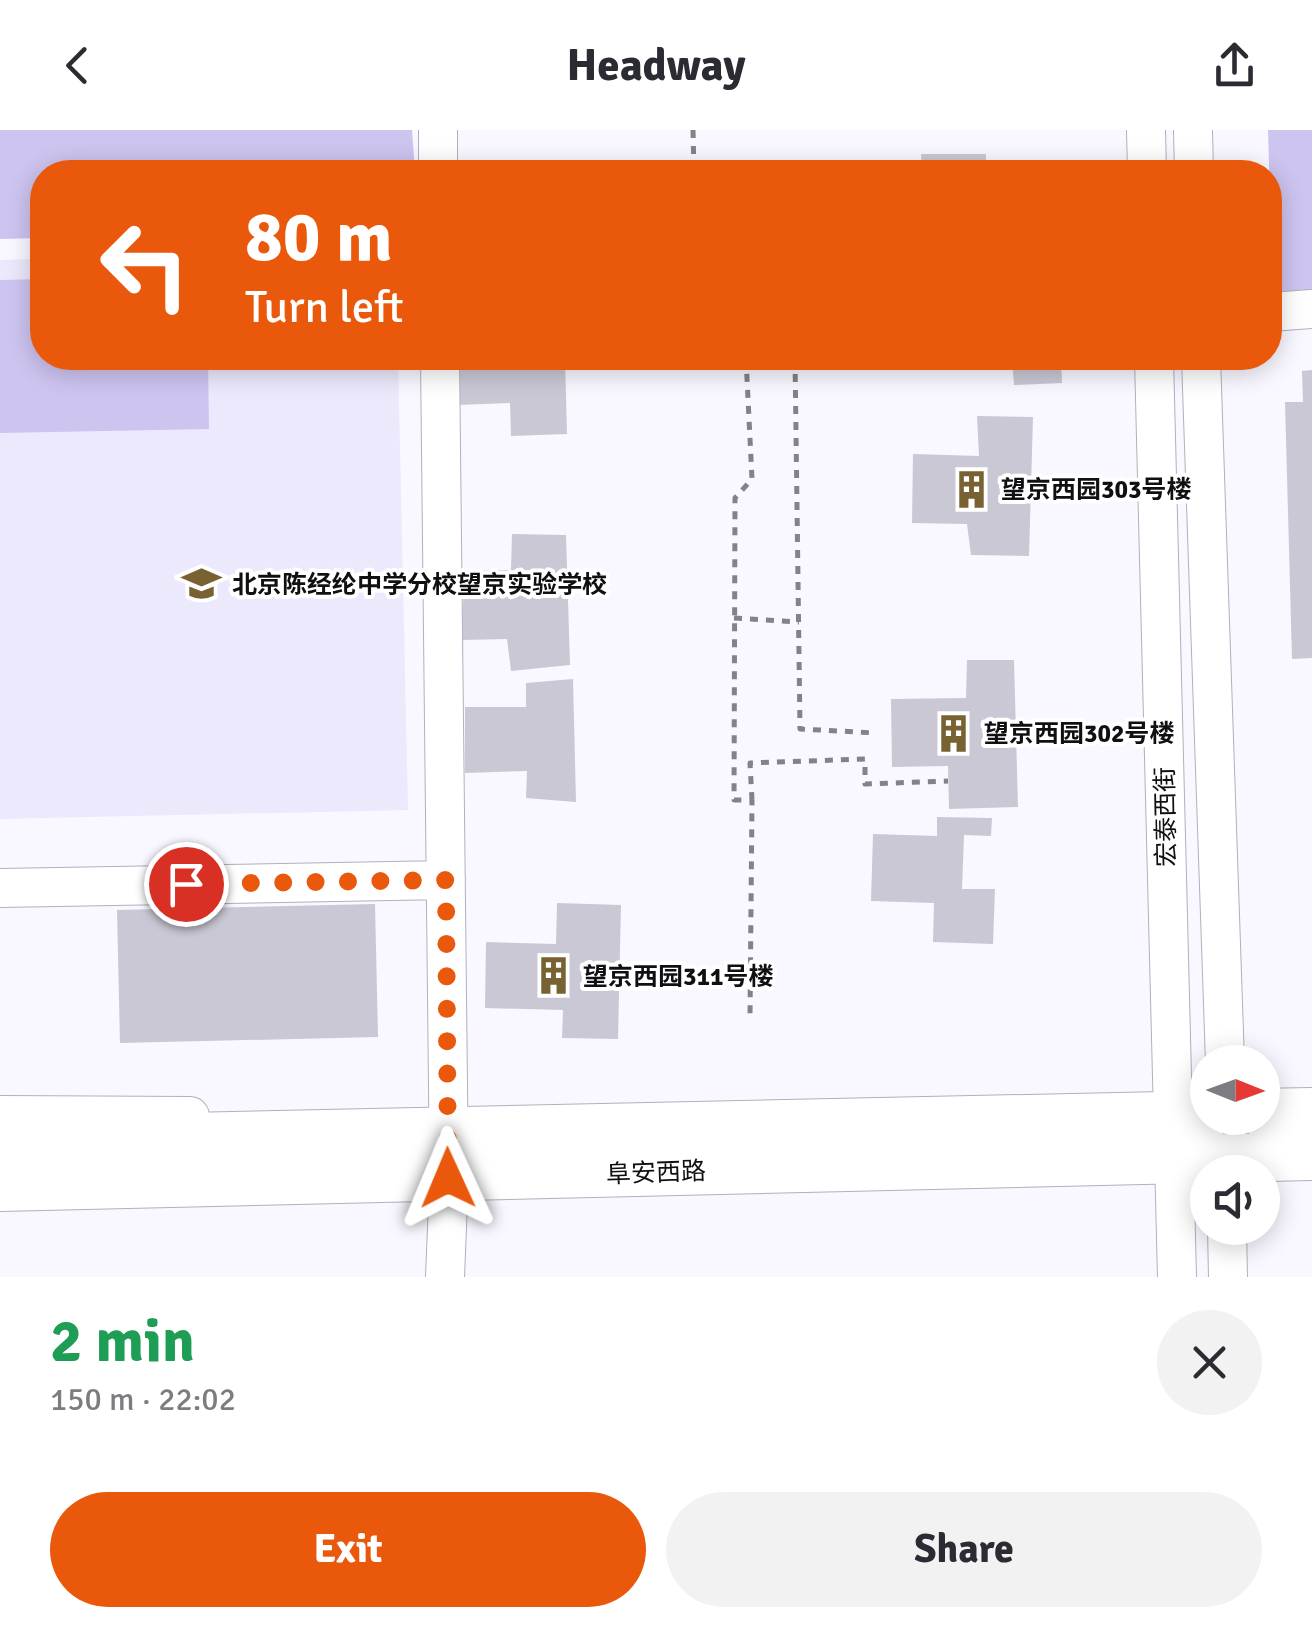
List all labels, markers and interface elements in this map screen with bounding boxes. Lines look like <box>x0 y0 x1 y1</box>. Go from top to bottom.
icon: back <box>50 38 105 93</box>
text: Headway <box>566 38 746 93</box>
icon: share <box>1207 38 1262 93</box>
text: 80 m <box>245 194 393 280</box>
icon: left <box>80 200 210 330</box>
text: Turn left <box>245 280 404 335</box>
building icon: 望京西园303号楼 <box>950 468 992 510</box>
place label: 望京西园303号楼 <box>1001 474 1192 505</box>
school or university icon: 北京陈经纶中学分校望京实验学校 <box>181 563 223 605</box>
place label: 北京陈经纶中学分校望京实验学校 <box>232 569 607 600</box>
building icon: 望京西园302号楼 <box>933 712 975 754</box>
place label: 望京西园302号楼 <box>984 718 1175 749</box>
street label: 宏泰西街 <box>1149 767 1182 867</box>
pin <box>144 842 229 927</box>
icon: arrive <box>159 857 214 912</box>
building icon: 望京西园311号楼 <box>532 955 574 997</box>
place label: 望京西园311号楼 <box>583 961 774 992</box>
north arrow <box>1190 1045 1280 1135</box>
map controls <box>1190 1045 1280 1245</box>
position arrow <box>396 1126 500 1230</box>
street label: 阜安西路 <box>605 1155 707 1190</box>
button: sound <box>1190 1155 1280 1245</box>
text: 2 min <box>50 1305 195 1379</box>
button: close <box>1157 1310 1262 1415</box>
text: 150 m · 22:02 <box>50 1380 236 1419</box>
button: Exit <box>50 1492 646 1607</box>
button: Share <box>666 1492 1262 1607</box>

